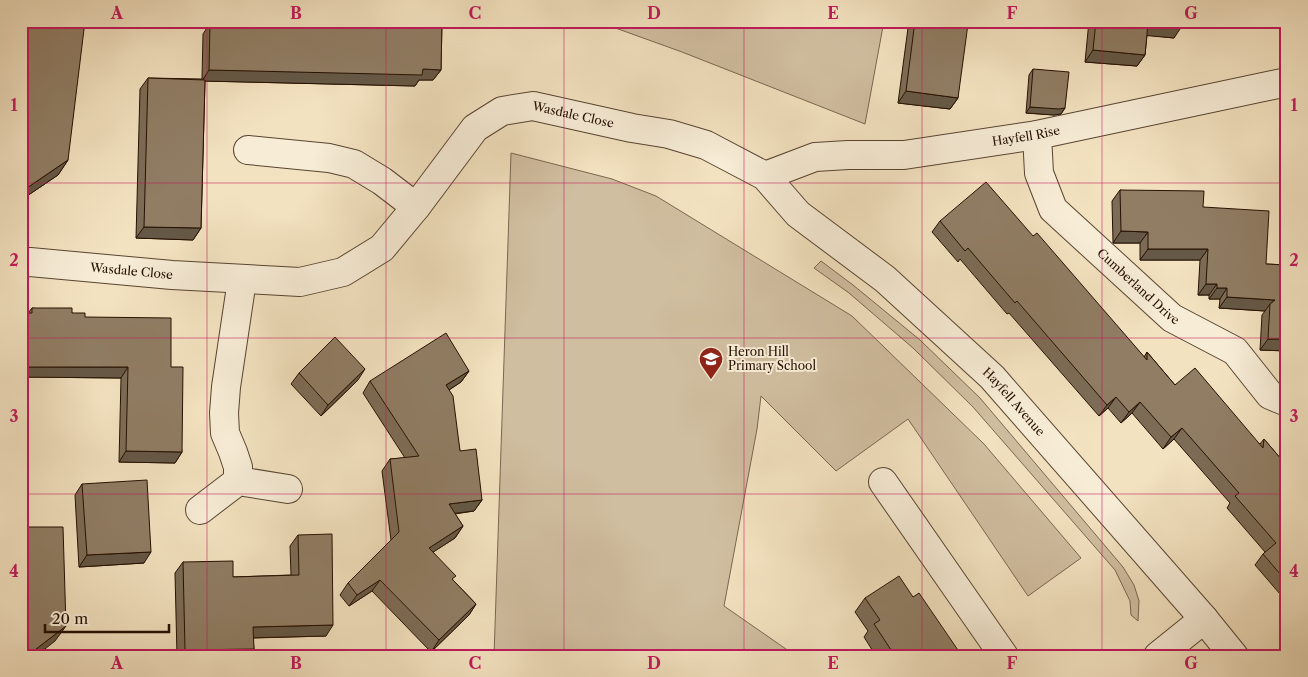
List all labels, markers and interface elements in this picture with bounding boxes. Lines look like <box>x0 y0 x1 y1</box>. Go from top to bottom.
text: A <box>110 3 124 23</box>
text: B <box>290 3 302 23</box>
text: C <box>469 3 481 23</box>
text: D <box>647 3 661 23</box>
text: E <box>827 3 839 23</box>
text: F <box>1007 3 1018 23</box>
text: G <box>1184 3 1198 23</box>
text: 1 <box>10 95 18 115</box>
text: 1 <box>1290 95 1298 115</box>
street label: Wasdale Close <box>530 98 616 131</box>
street label: Hayfell Rise <box>991 122 1061 149</box>
street label: Cumberland Drive <box>1094 245 1182 328</box>
text: 2 <box>9 250 19 270</box>
text: 2 <box>1289 250 1299 270</box>
street label: Wasdale Close <box>89 259 174 282</box>
place label: Heron Hill Primary School <box>728 344 816 373</box>
school or university icon: Heron Hill Primary School <box>698 346 724 380</box>
street label: Hayfell Avenue <box>980 364 1048 439</box>
text: 3 <box>9 406 19 426</box>
text: 3 <box>1289 406 1299 426</box>
text: 4 <box>9 561 19 581</box>
text: 4 <box>1289 561 1299 581</box>
scale bar <box>45 602 169 634</box>
text: 20 m <box>52 609 88 628</box>
text: A <box>110 653 124 673</box>
text: B <box>290 653 302 673</box>
text: C <box>469 653 481 673</box>
text: D <box>647 653 661 673</box>
text: E <box>827 653 839 673</box>
text: F <box>1007 653 1018 673</box>
text: G <box>1184 653 1198 673</box>

